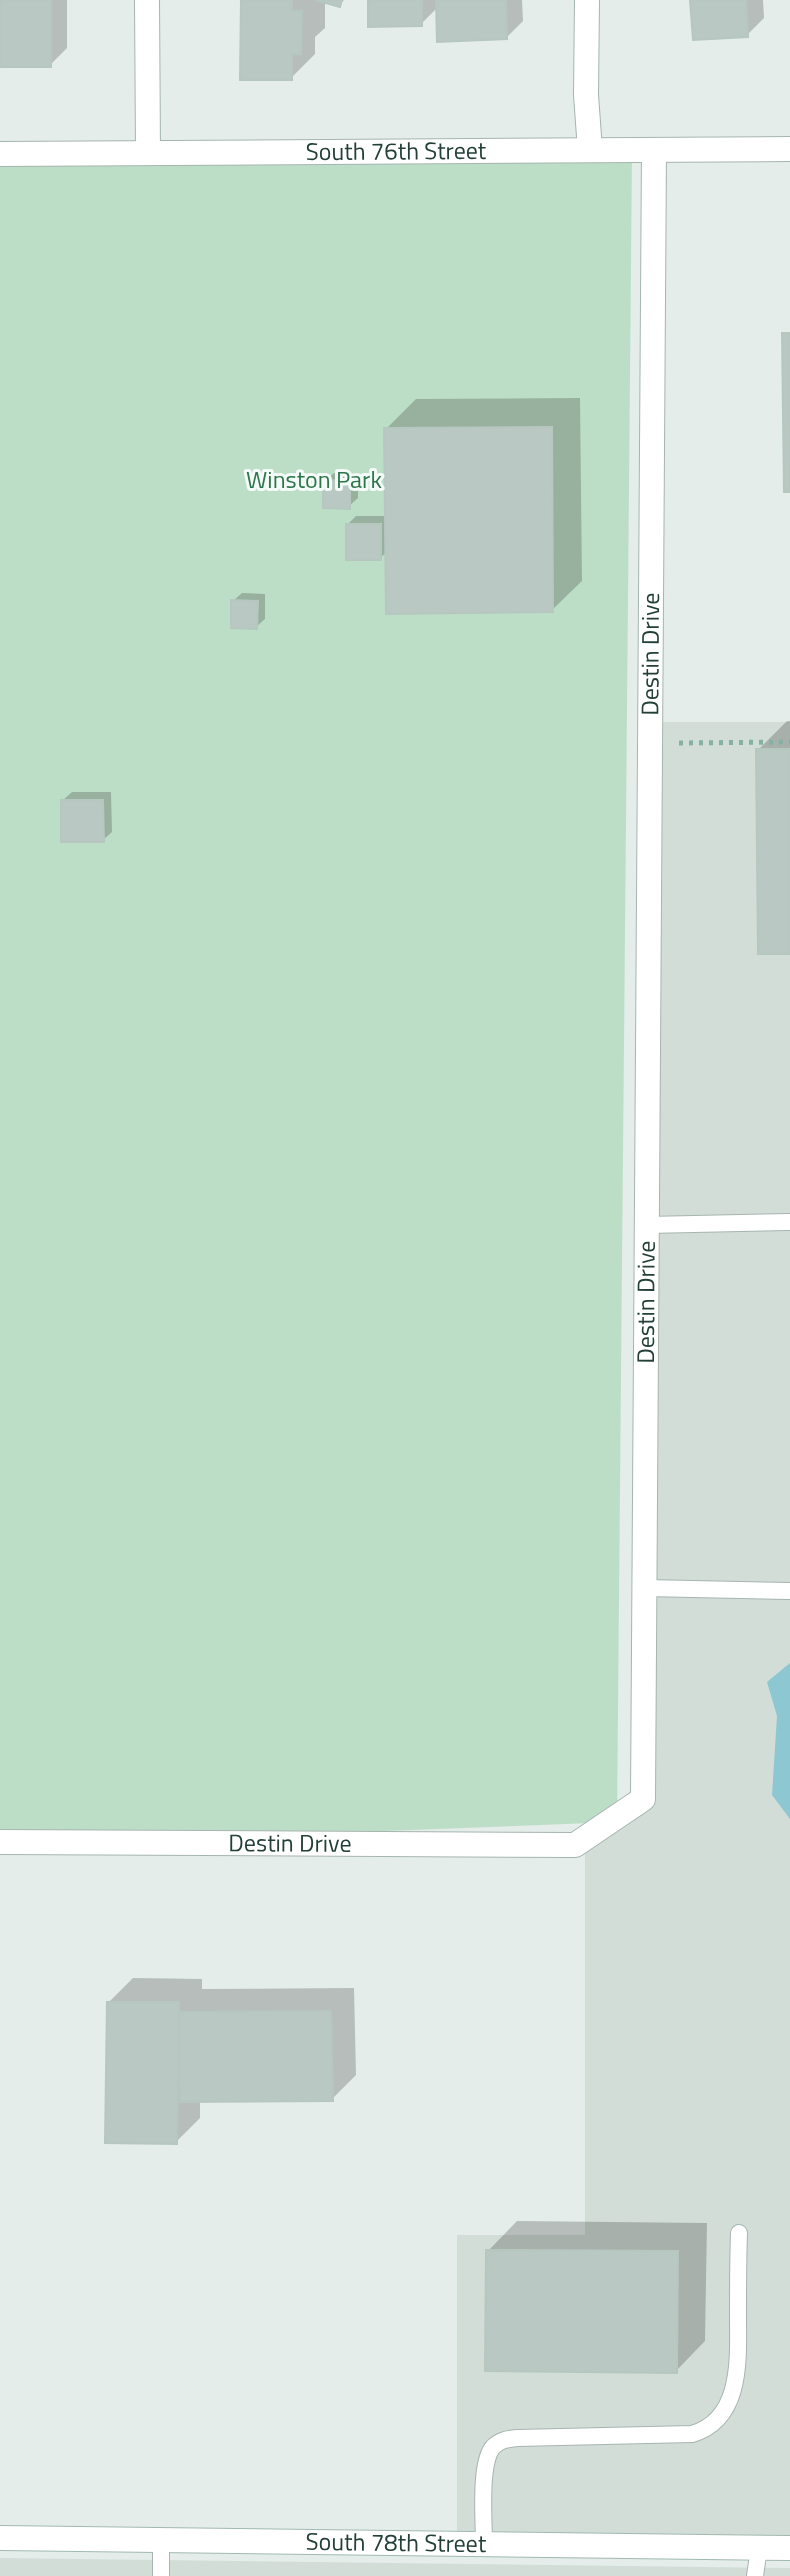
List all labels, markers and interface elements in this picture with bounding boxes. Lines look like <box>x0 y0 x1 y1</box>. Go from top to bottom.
street label: South 76th Street <box>306 132 487 169</box>
park label: Winston Park <box>246 461 382 497</box>
street label: Destin Drive <box>631 592 668 716</box>
street label: Destin Drive <box>627 1240 664 1364</box>
street label: Destin Drive <box>228 1824 352 1861</box>
street label: South 78th Street <box>306 2523 487 2561</box>

